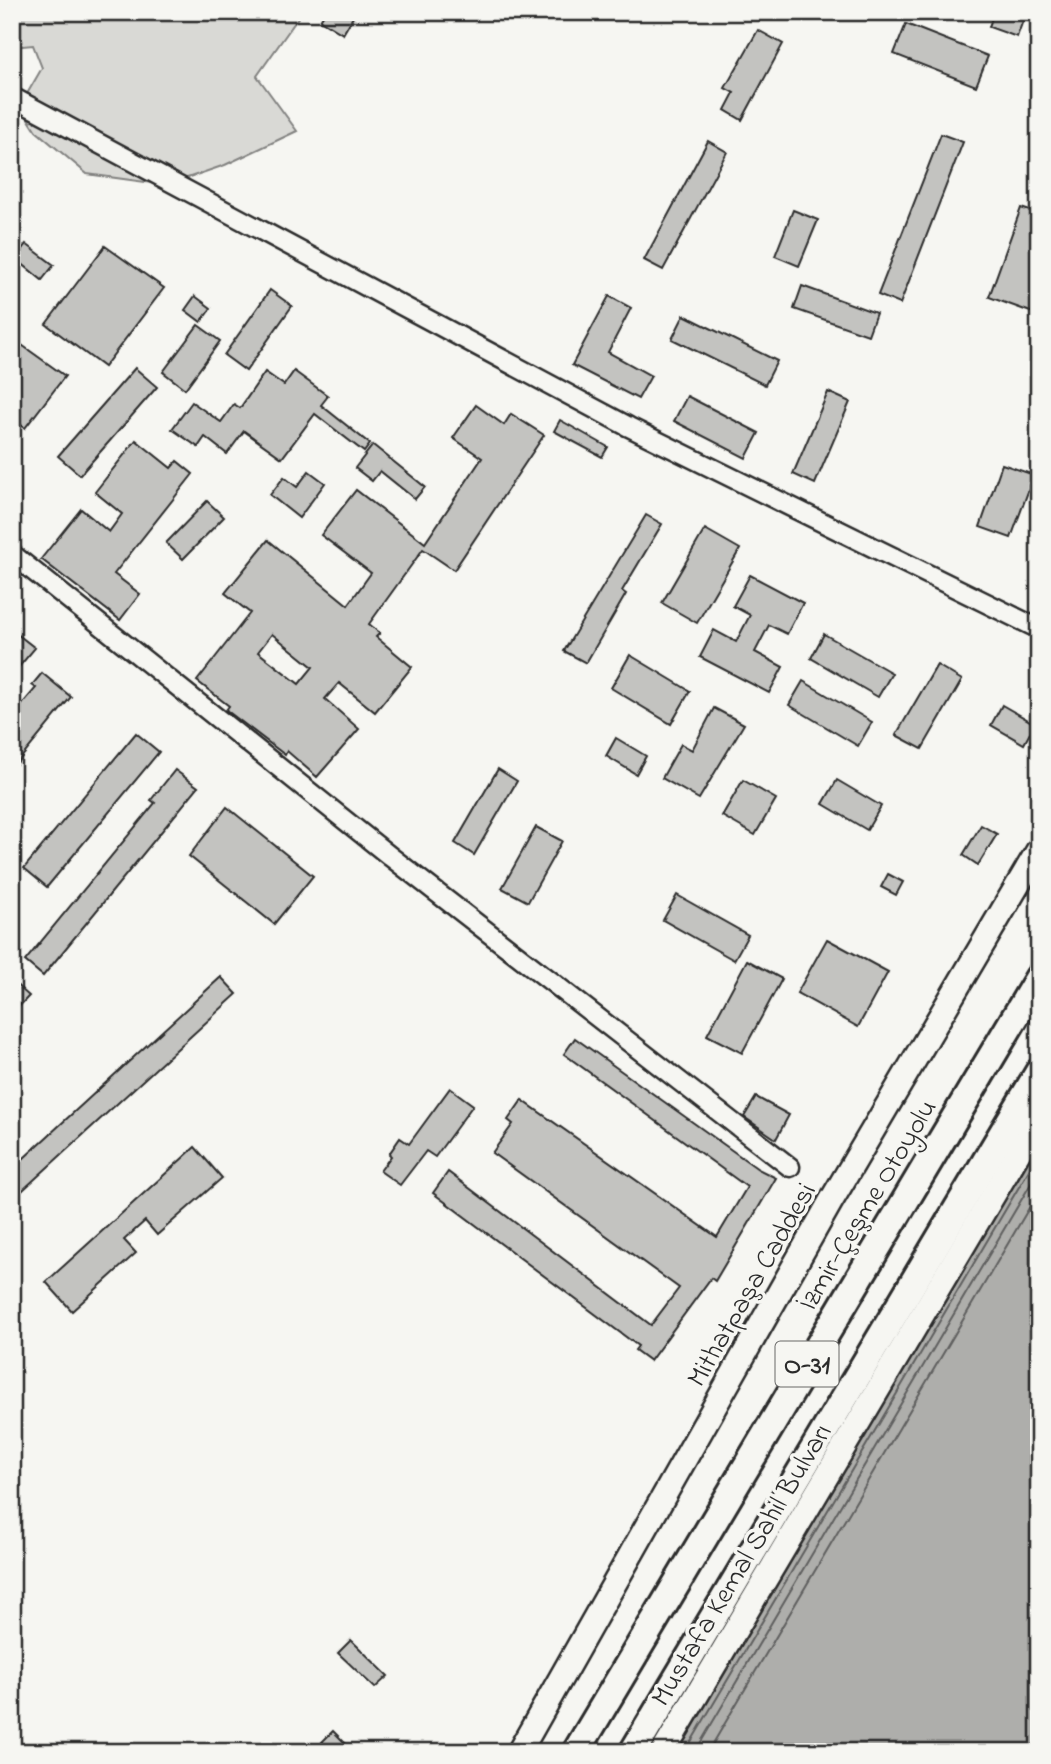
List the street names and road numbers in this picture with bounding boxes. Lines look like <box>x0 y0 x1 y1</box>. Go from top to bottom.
street label: İzmir-Çeşme Otoyolu <box>789 1092 949 1320</box>
street label: Mithatpaşa Caddesi <box>678 1176 828 1396</box>
road number: O-31 <box>776 1342 838 1386</box>
street label: Mustafa Kemal Sahil Bulvarı <box>642 1416 844 1715</box>

